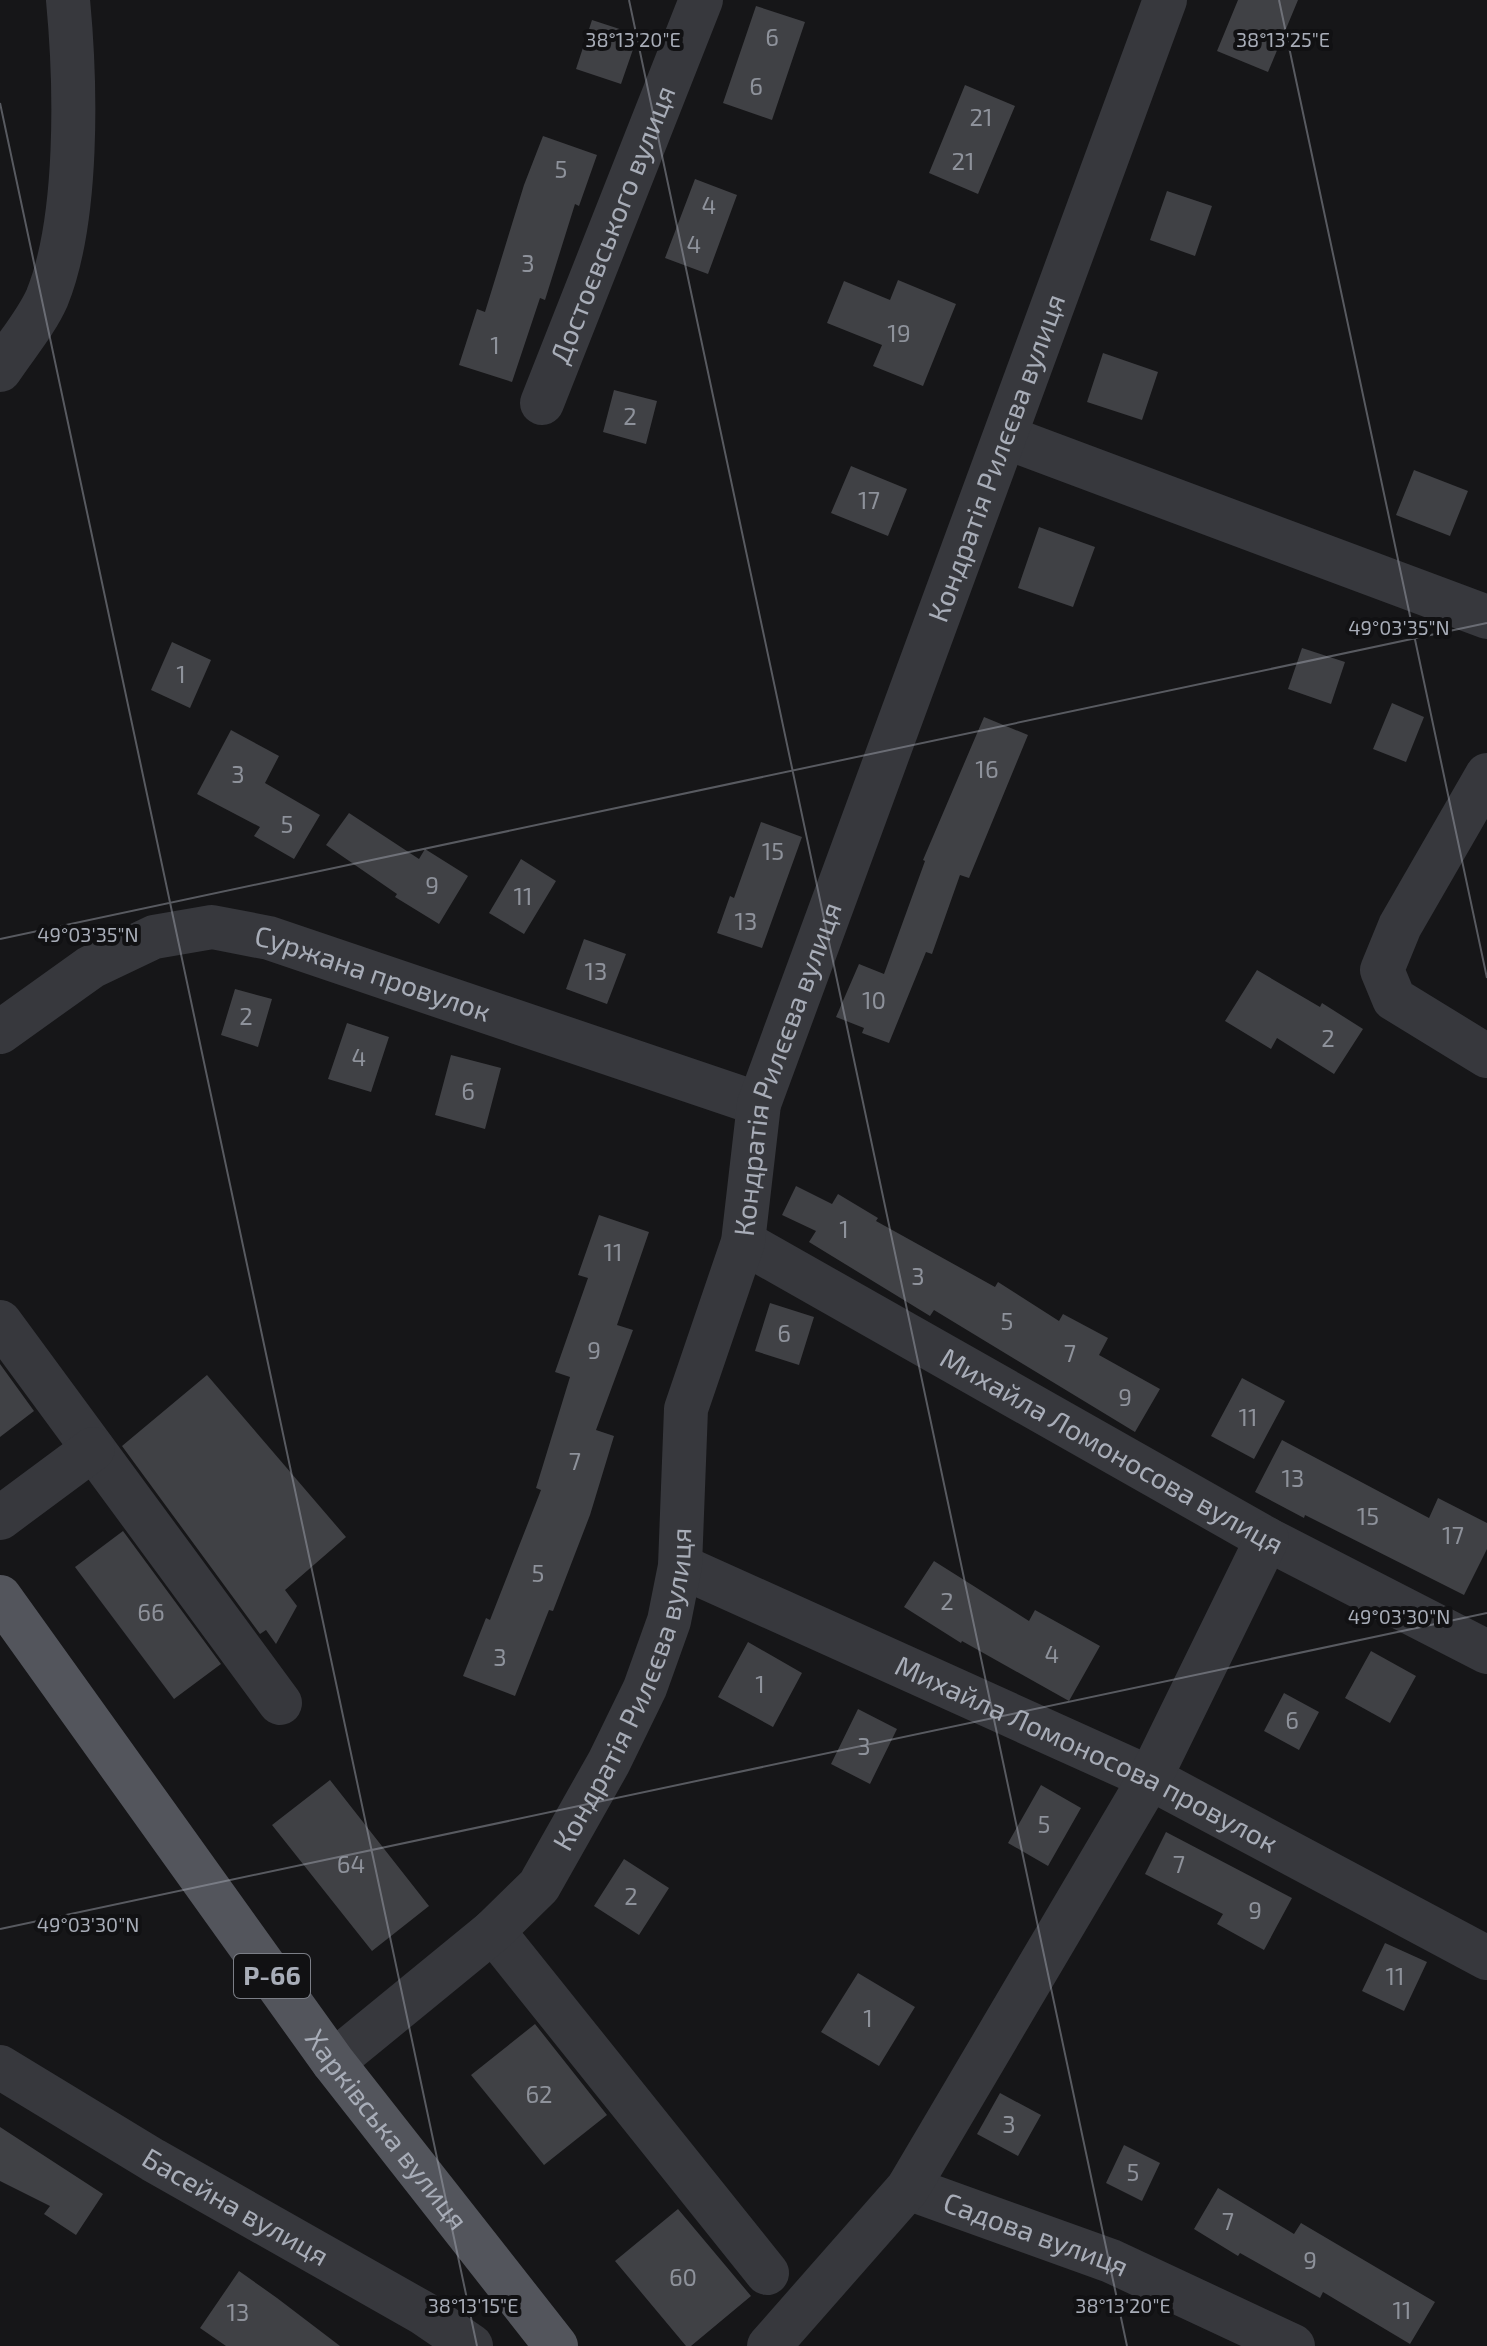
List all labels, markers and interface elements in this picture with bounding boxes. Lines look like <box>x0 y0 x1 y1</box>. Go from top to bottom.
house number: 6 <box>765 22 779 51</box>
text: 38°13'20"E <box>585 27 681 51</box>
text: 38°13'25"E <box>1236 27 1330 51</box>
house number: 6 <box>749 71 763 100</box>
street label: Достоєвського вулиця <box>541 80 682 368</box>
house number: 21 <box>969 102 993 131</box>
house number: 21 <box>951 146 975 175</box>
house number: 5 <box>555 154 567 183</box>
house number: 4 <box>702 190 716 219</box>
house number: 4 <box>687 229 701 258</box>
house number: 3 <box>521 248 535 277</box>
street label: Кондратія Рилєєва вулиця <box>920 289 1071 626</box>
house number: 19 <box>887 318 911 347</box>
house number: 1 <box>490 330 500 359</box>
house number: 2 <box>623 401 637 430</box>
house number: 17 <box>858 485 880 514</box>
text: 49°03'35"N <box>1348 615 1450 639</box>
house number: 1 <box>176 659 186 688</box>
house number: 16 <box>975 754 999 783</box>
house number: 3 <box>231 759 245 788</box>
house number: 5 <box>281 809 293 838</box>
house number: 15 <box>762 836 784 865</box>
house number: 9 <box>425 870 439 899</box>
house number: 11 <box>513 881 533 910</box>
street label: Кондратія Рилєєва вулиця <box>726 897 848 1238</box>
house number: 13 <box>735 906 757 935</box>
street label: Суржана провулок <box>252 918 495 1028</box>
text: 49°03'35"N <box>37 922 139 946</box>
house number: 13 <box>585 956 607 985</box>
house number: 10 <box>862 985 886 1014</box>
house number: 2 <box>239 1001 253 1030</box>
house number: 2 <box>1321 1023 1335 1052</box>
house number: 4 <box>352 1042 366 1071</box>
house number: 6 <box>461 1076 475 1105</box>
house number: 1 <box>839 1214 849 1243</box>
house number: 11 <box>603 1237 623 1266</box>
house number: 3 <box>911 1261 925 1290</box>
house number: 5 <box>1001 1306 1013 1335</box>
house number: 6 <box>777 1318 791 1347</box>
house number: 9 <box>587 1335 601 1364</box>
house number: 7 <box>1064 1338 1076 1367</box>
street label: Михайла Ломоносова вулиця <box>935 1340 1290 1561</box>
house number: 9 <box>1118 1382 1132 1411</box>
house number: 11 <box>1238 1402 1258 1431</box>
house number: 7 <box>569 1446 581 1475</box>
house number: 13 <box>1282 1463 1304 1492</box>
house number: 15 <box>1357 1501 1379 1530</box>
house number: 17 <box>1442 1520 1464 1549</box>
street label: Кондратія Рилєєва вулиця <box>545 1527 697 1856</box>
house number: 5 <box>532 1558 544 1587</box>
house number: 2 <box>940 1586 954 1615</box>
house number: 66 <box>137 1597 165 1626</box>
text: 49°03'30"N <box>1348 1604 1450 1628</box>
house number: 4 <box>1045 1639 1059 1668</box>
house number: 3 <box>493 1642 507 1671</box>
street label: Михайла Ломоносова провулок <box>890 1647 1284 1859</box>
house number: 1 <box>755 1669 765 1698</box>
house number: 6 <box>1285 1705 1299 1734</box>
house number: 3 <box>857 1731 871 1760</box>
house number: 5 <box>1038 1809 1050 1838</box>
house number: 64 <box>337 1849 365 1878</box>
house number: 7 <box>1173 1849 1185 1878</box>
house number: 2 <box>624 1881 638 1910</box>
house number: 9 <box>1248 1895 1262 1924</box>
text: 49°03'30"N <box>37 1912 139 1936</box>
road number: Р-66 <box>234 1954 310 1998</box>
house number: 11 <box>1385 1961 1405 1990</box>
house number: 1 <box>863 2003 873 2032</box>
street label: Харківська вулиця <box>299 2022 476 2236</box>
house number: 62 <box>525 2079 553 2108</box>
house number: 3 <box>1002 2109 1016 2138</box>
street label: Басейна вулиця <box>137 2140 335 2272</box>
house number: 5 <box>1127 2157 1139 2186</box>
street label: Садова вулиця <box>939 2184 1134 2283</box>
house number: 7 <box>1222 2206 1234 2235</box>
house number: 9 <box>1303 2245 1317 2274</box>
house number: 60 <box>669 2262 697 2291</box>
text: 38°13'15"E <box>428 2293 518 2317</box>
text: 38°13'20"E <box>1075 2293 1171 2317</box>
house number: 11 <box>1392 2295 1412 2324</box>
house number: 13 <box>227 2297 249 2326</box>

